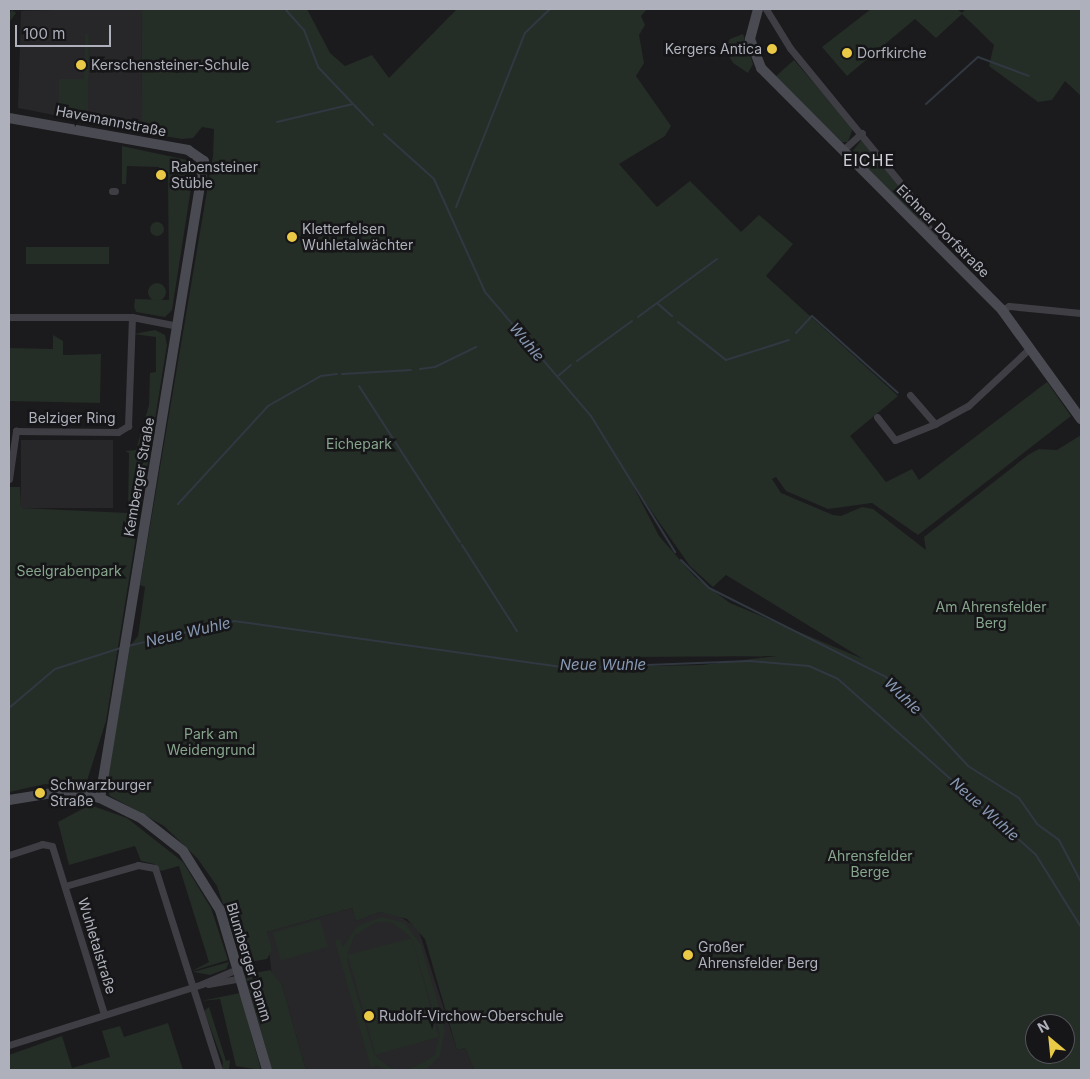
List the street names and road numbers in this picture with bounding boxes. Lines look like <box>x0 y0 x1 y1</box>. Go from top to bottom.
street label: Havemannstraße <box>54 102 168 140</box>
street label: Eichner Dorfstraße <box>893 181 993 281</box>
street label: Belziger Ring <box>28 410 116 426</box>
street label: Kemberger Straße <box>120 416 158 538</box>
street label: Wuhletalstraße <box>74 896 120 996</box>
street label: Blumberger Damm <box>223 901 275 1023</box>

